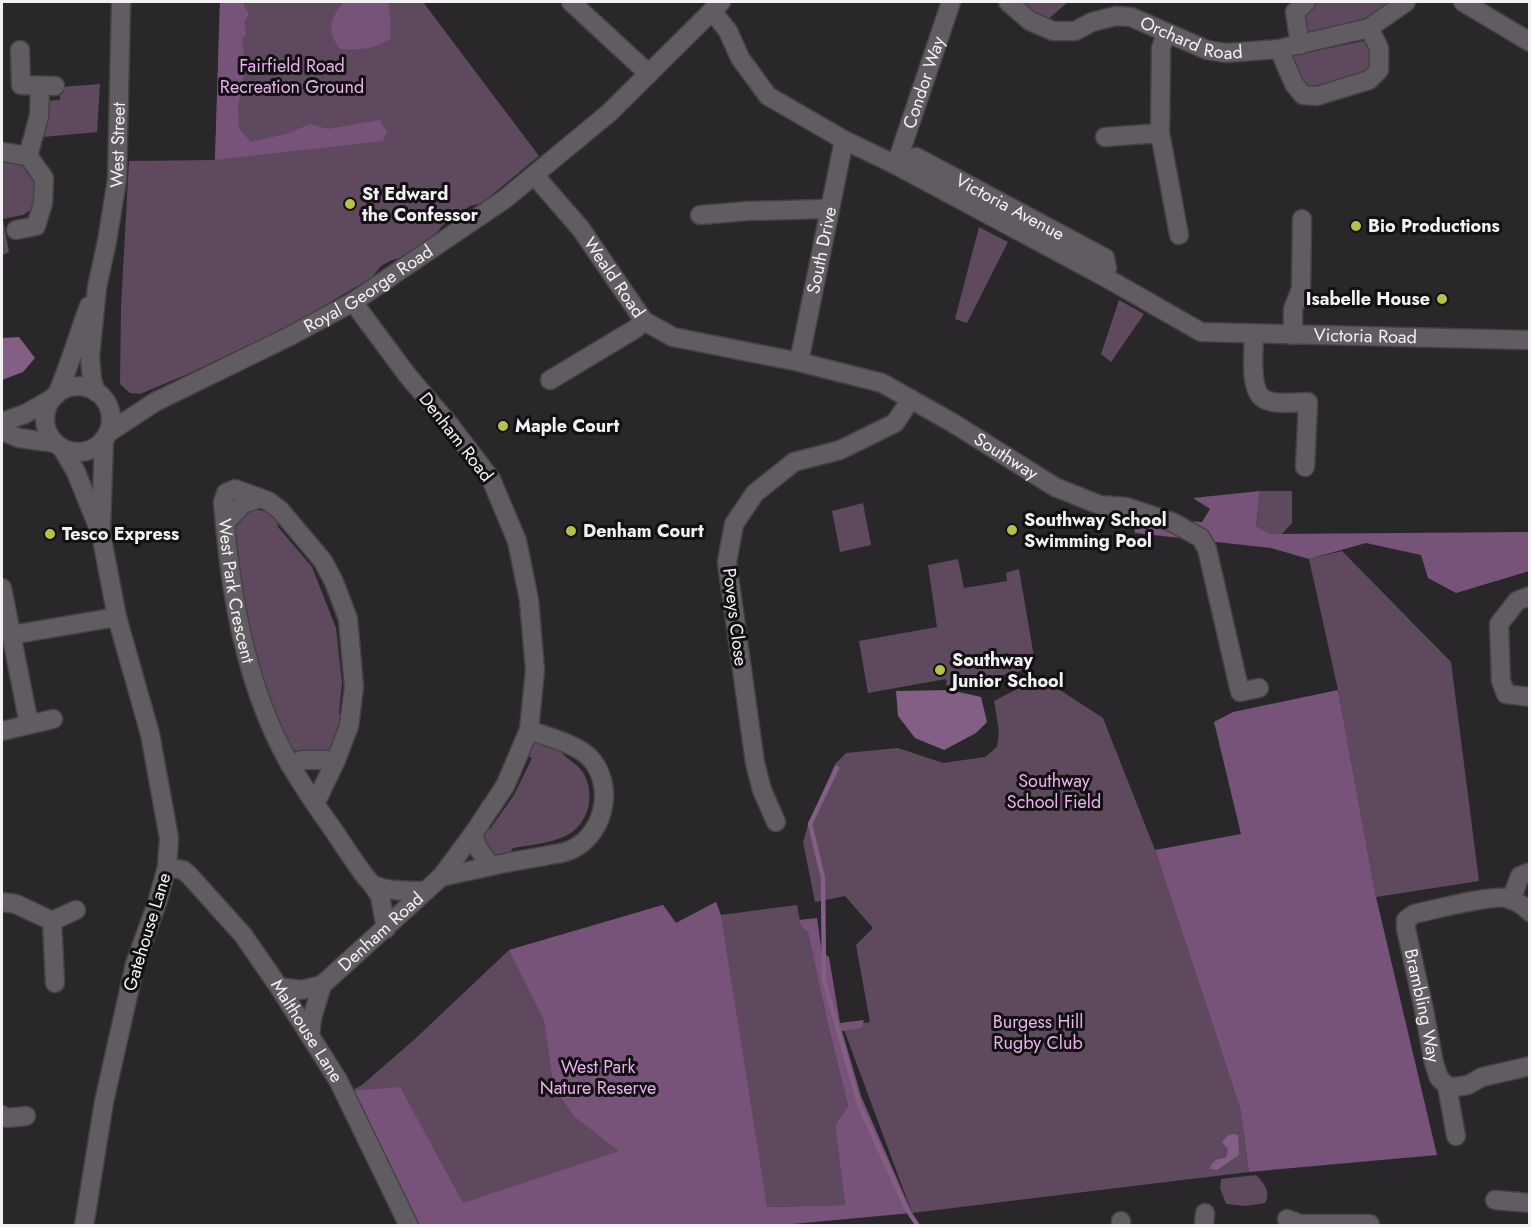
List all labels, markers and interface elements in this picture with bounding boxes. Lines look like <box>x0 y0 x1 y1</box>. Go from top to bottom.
street label: Orchard Road <box>1136 9 1243 66</box>
street label: Condor Way <box>896 33 951 132</box>
park label: Fairfield Road Recreation Ground <box>220 53 364 100</box>
street label: West Street <box>104 101 132 188</box>
street label: Victoria Avenue <box>951 167 1069 247</box>
place label: St Edward the Confessor <box>362 181 479 228</box>
marker: St Edward the Confessor <box>343 197 357 211</box>
street label: South Drive <box>800 204 843 296</box>
place label: Bio Productions <box>1368 213 1500 239</box>
marker: Bio Productions <box>1349 219 1363 233</box>
street label: Weald Road <box>577 232 651 323</box>
street label: Royal George Road <box>299 238 438 339</box>
place label: Isabelle House <box>1306 286 1430 312</box>
marker: Isabelle House <box>1435 292 1449 306</box>
street label: Victoria Road <box>1313 322 1417 350</box>
street label: Denham Road <box>413 387 499 487</box>
place label: Maple Court <box>515 413 619 439</box>
marker: Maple Court <box>496 419 510 433</box>
street label: Southway <box>969 426 1043 486</box>
place label: Southway School Swimming Pool <box>1024 507 1167 554</box>
street label: West Park Crescent <box>211 517 261 667</box>
place label: Denham Court <box>583 518 704 544</box>
place label: Tesco Express <box>62 521 179 547</box>
marker: Southway School Swimming Pool <box>1005 523 1019 537</box>
marker: Denham Court <box>564 524 578 538</box>
marker: Tesco Express <box>43 527 57 541</box>
street label: Poveys Close <box>716 566 754 668</box>
place label: Southway Junior School <box>949 647 1064 694</box>
marker: Southway Junior School <box>933 663 947 677</box>
park label: Southway School Field <box>1007 768 1101 815</box>
street label: Gatehouse Lane <box>117 870 177 994</box>
street label: Denham Road <box>332 886 429 977</box>
street label: Brambling Way <box>1398 946 1447 1065</box>
street label: Malthouse Lane <box>264 974 349 1088</box>
park label: Burgess Hill Rugby Club <box>993 1009 1083 1056</box>
park label: West Park Nature Reserve <box>540 1054 656 1101</box>

